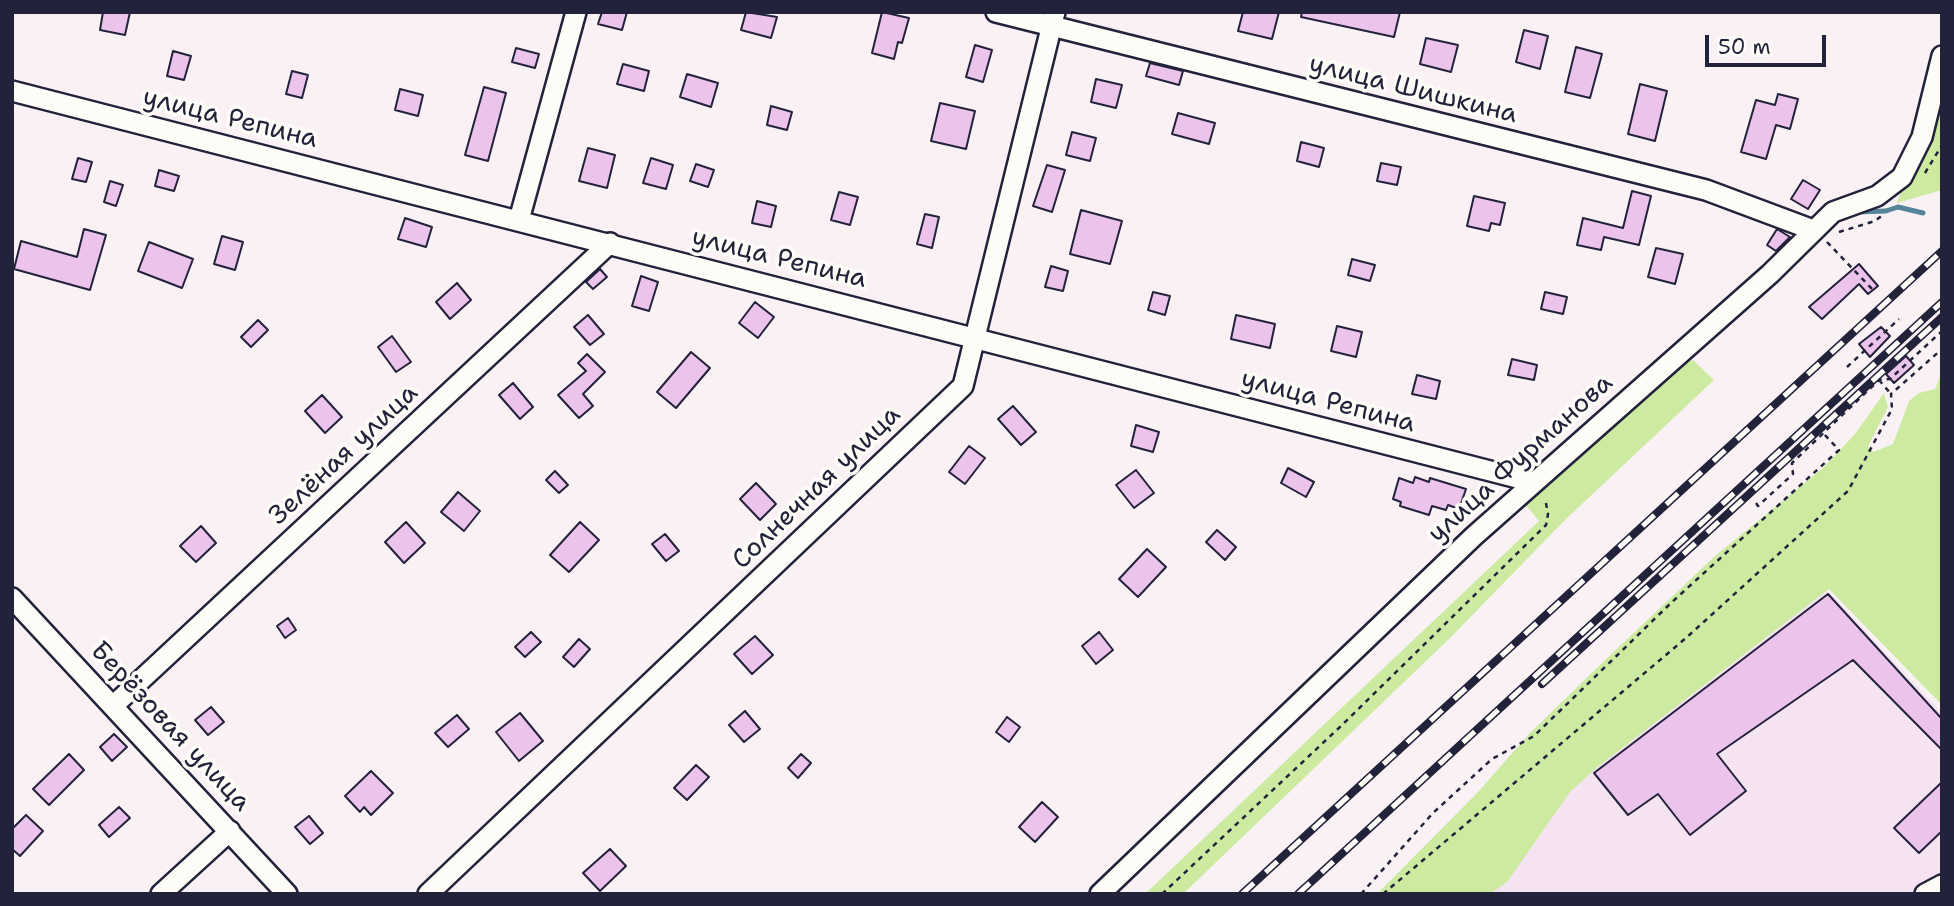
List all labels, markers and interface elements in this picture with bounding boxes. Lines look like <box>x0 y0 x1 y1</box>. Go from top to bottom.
scale bar <box>1709 21 1830 65</box>
text: 50 m <box>1718 33 1771 61</box>
street label: улица Шишкина <box>1306 49 1520 131</box>
street label: улица Репина <box>139 82 321 156</box>
street label: улица Репина <box>688 222 870 296</box>
street label: улица Репина <box>1238 364 1418 440</box>
street label: улица Фурманова <box>1422 368 1620 550</box>
street label: Зелёная улица <box>263 378 425 532</box>
street label: Солнечная улица <box>726 400 908 576</box>
street label: Берёзовая улица <box>83 636 257 818</box>

